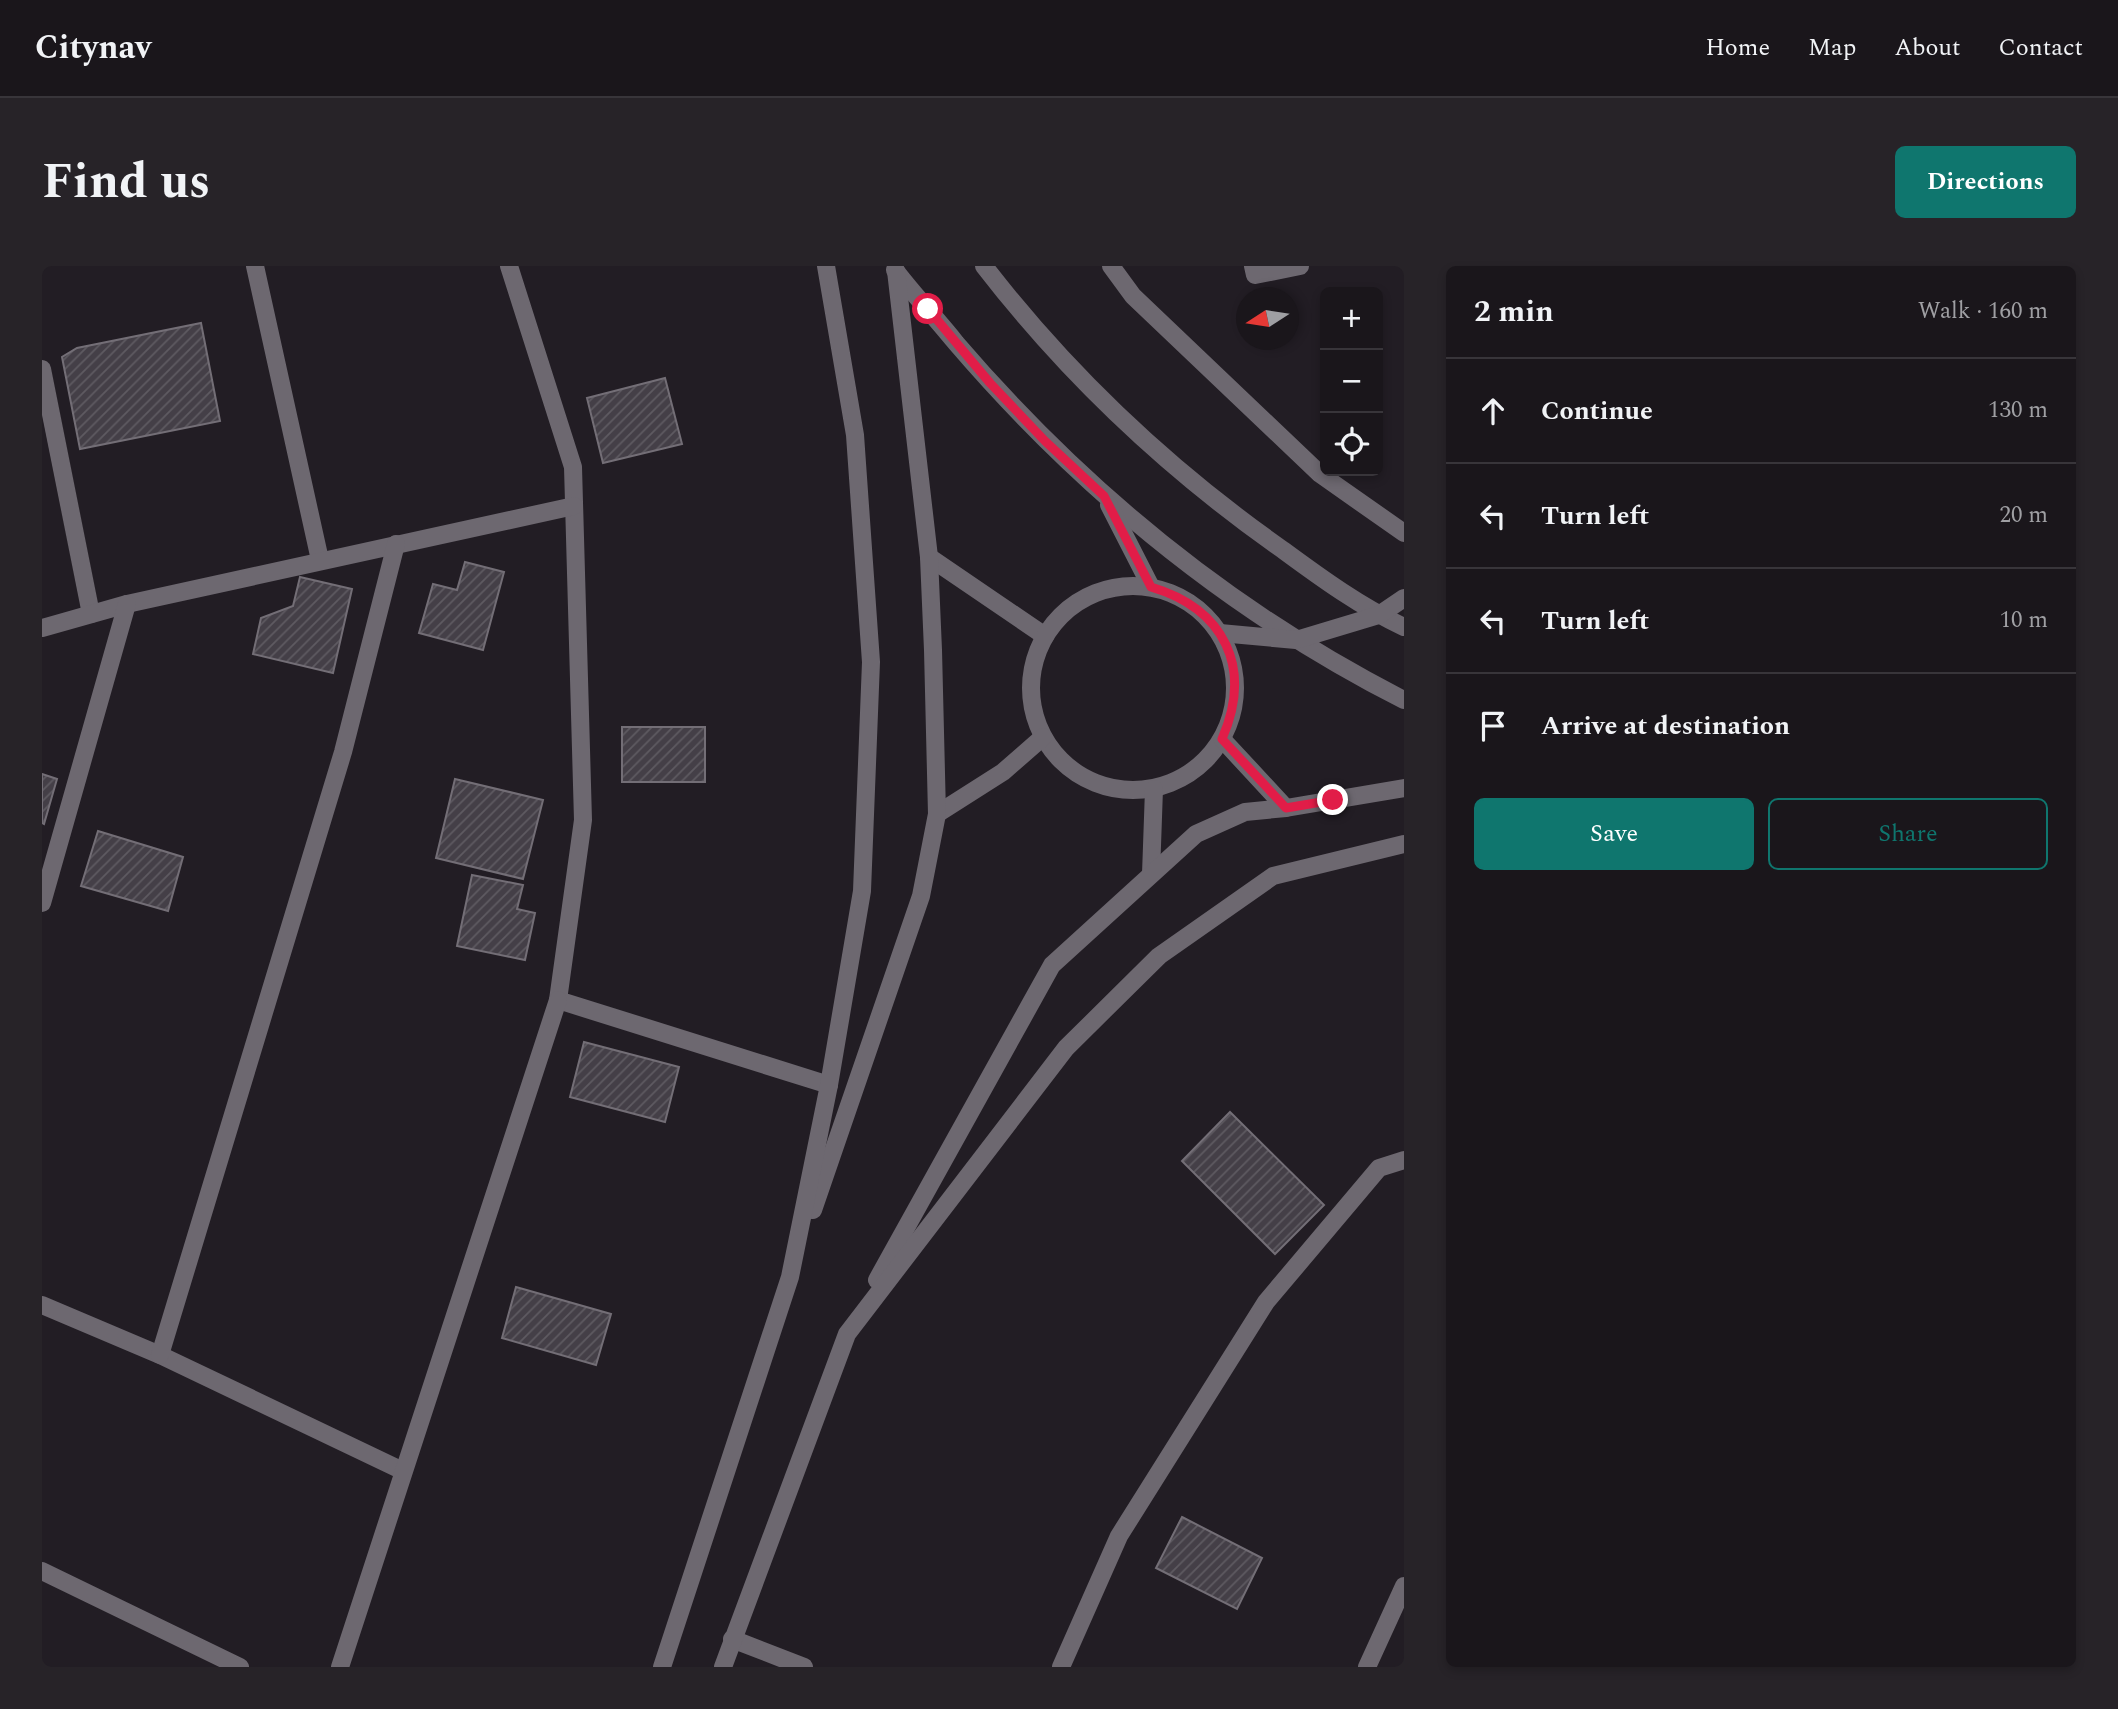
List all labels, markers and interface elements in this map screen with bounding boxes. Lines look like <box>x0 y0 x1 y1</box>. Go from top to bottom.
text: Citynav <box>35 23 151 73</box>
text: Home <box>1705 30 1770 66</box>
text: Map <box>1808 30 1856 66</box>
text: About <box>1894 30 1960 66</box>
text: Contact <box>1998 30 2083 66</box>
text: Find us <box>42 145 210 220</box>
button: Directions <box>1895 146 2076 218</box>
north arrow <box>1236 287 1299 350</box>
map controls <box>1320 287 1383 476</box>
button: + <box>1320 287 1383 350</box>
text: 2 min <box>1474 289 1554 335</box>
route start <box>912 293 943 324</box>
text: Walk · 160 m <box>1918 294 2048 329</box>
button: − <box>1320 350 1383 413</box>
text: Continue <box>1541 391 1653 431</box>
icon: ahead <box>1474 392 1512 430</box>
text: 130 m <box>1988 393 2048 428</box>
button: locate <box>1320 413 1383 476</box>
text: Turn left <box>1541 496 1649 536</box>
icon: left <box>1474 497 1512 535</box>
text: 20 m <box>1999 498 2048 533</box>
text: Turn left <box>1541 601 1649 641</box>
icon: left <box>1474 602 1512 640</box>
text: 10 m <box>1999 603 2048 638</box>
text: Arrive at destination <box>1541 706 1790 746</box>
icon: arrive <box>1474 707 1512 745</box>
route end <box>1317 784 1348 815</box>
button: Save <box>1474 798 1754 870</box>
button: Share <box>1768 798 2048 870</box>

